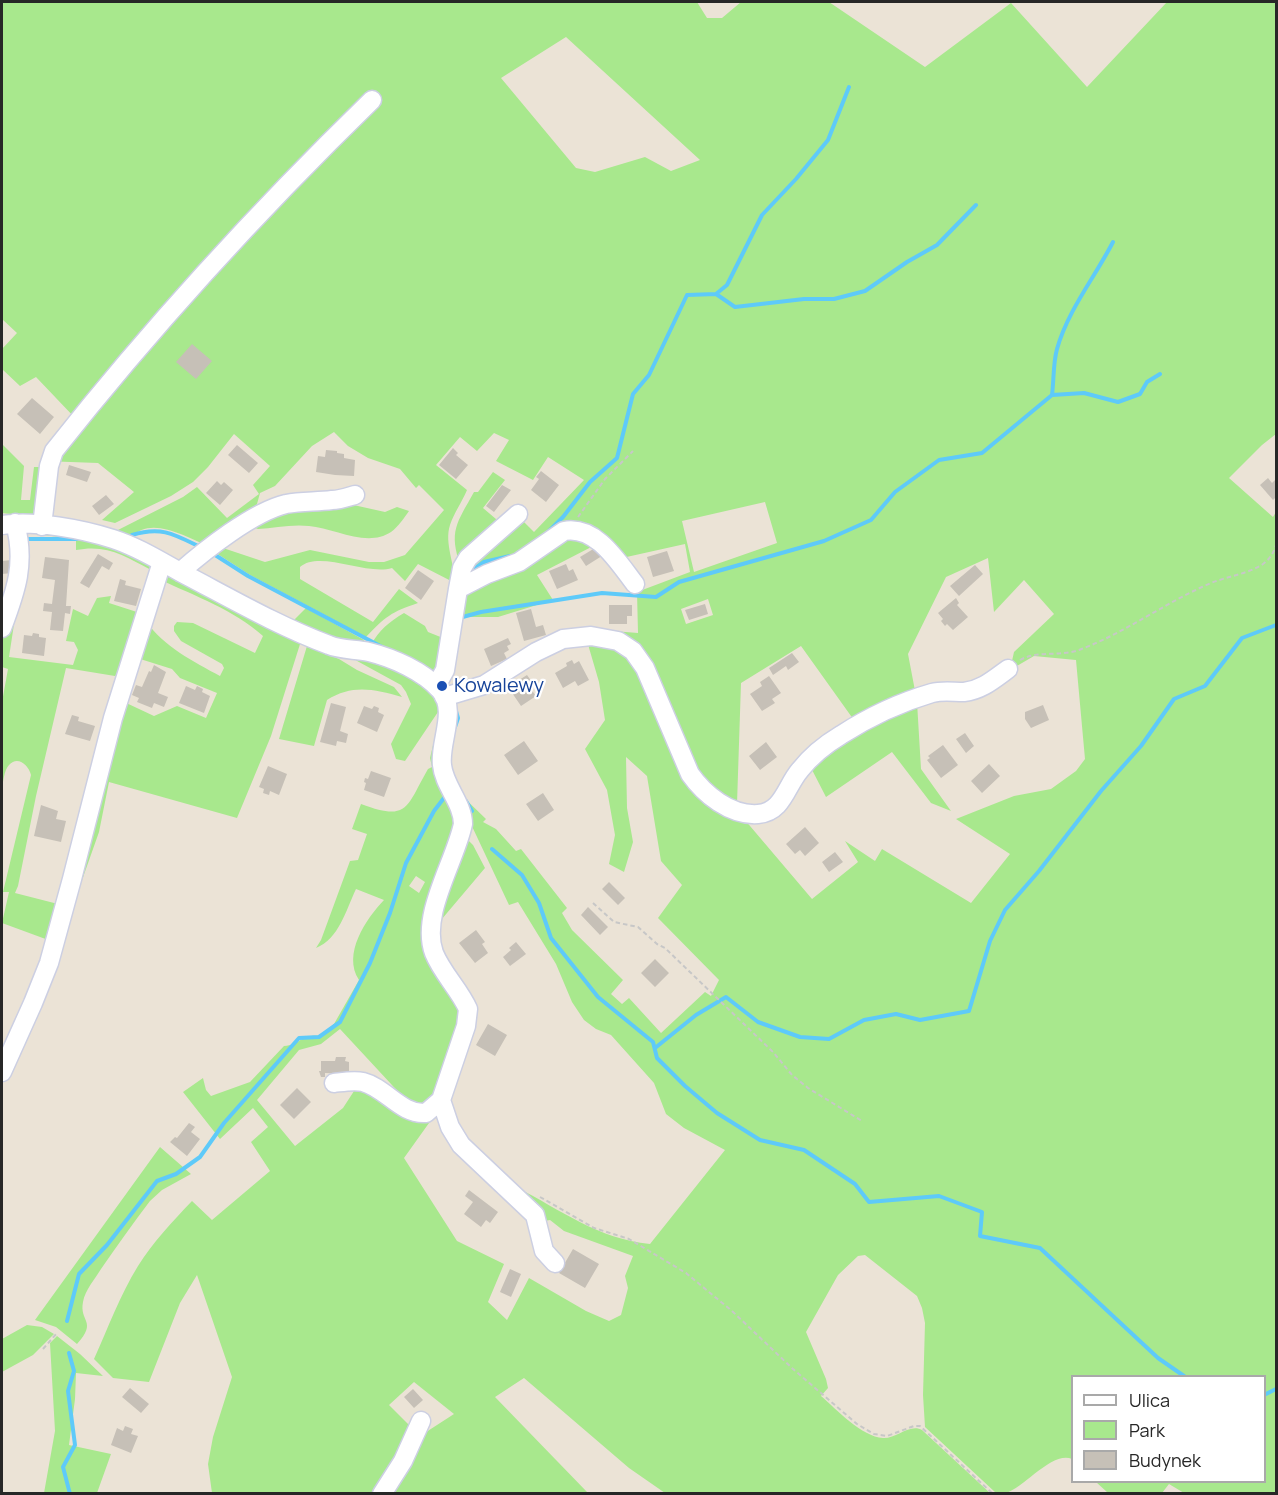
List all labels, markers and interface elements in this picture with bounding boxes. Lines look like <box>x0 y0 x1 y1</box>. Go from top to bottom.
place label: Kowalewy <box>454 674 544 698</box>
marker: Kowalewy <box>435 679 449 693</box>
legend <box>1071 1375 1266 1483</box>
text: Ulica <box>1129 1388 1170 1412</box>
text: Park <box>1129 1418 1165 1442</box>
text: Budynek <box>1129 1448 1201 1472</box>

